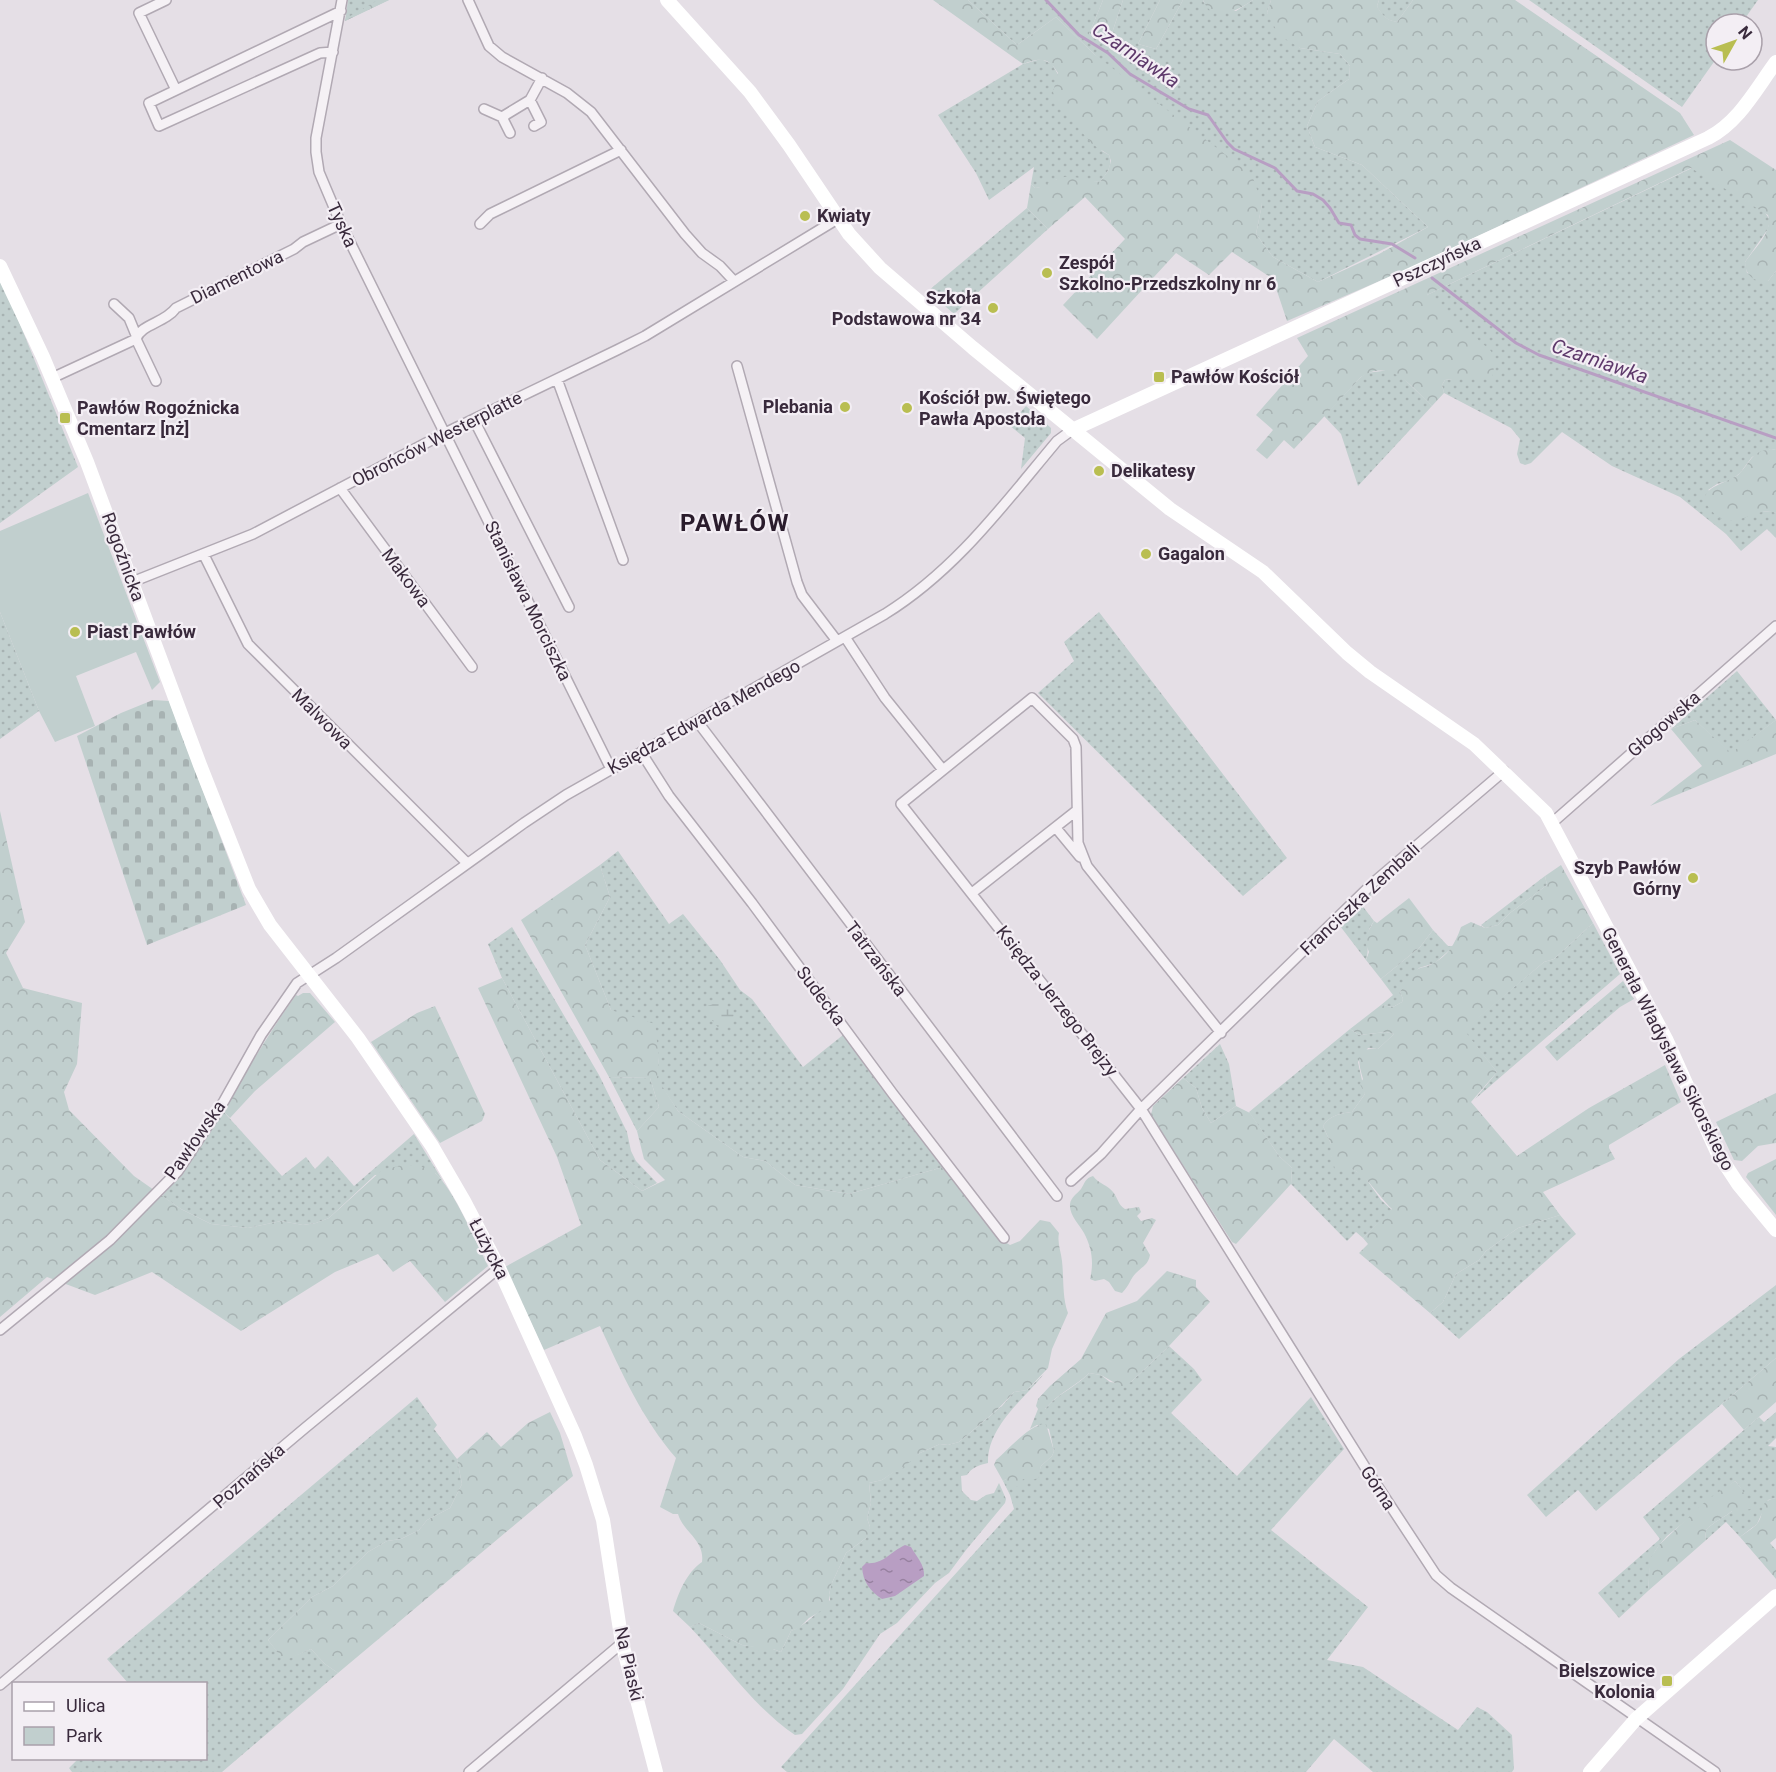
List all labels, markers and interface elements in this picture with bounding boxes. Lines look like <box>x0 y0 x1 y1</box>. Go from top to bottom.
north arrow <box>1704 12 1764 72</box>
water label: Czarniawka <box>1088 17 1184 93</box>
text: N <box>1734 22 1756 43</box>
street label: Tyska <box>323 199 362 250</box>
place label: Kwiaty <box>817 205 872 226</box>
marker: Kwiaty <box>798 209 812 223</box>
street label: Pszczyńska <box>1390 232 1484 291</box>
street label: Diamentowa <box>187 245 287 308</box>
place label: Zespół Szkolno-Przedszkolny nr 6 <box>1059 252 1276 294</box>
marker: Zespół Szkolno-Przedszkolny nr 6 <box>1040 266 1054 280</box>
place label: Szkoła Podstawowa nr 34 <box>832 287 981 329</box>
marker: Szkoła Podstawowa nr 34 <box>986 301 1000 315</box>
water label: Czarniawka <box>1549 333 1651 389</box>
place label: Pawłów Kościół <box>1171 366 1300 387</box>
marker: Pawłów Kościół <box>1152 370 1166 384</box>
street label: Obrońców Westerplatte <box>348 387 525 491</box>
place label: Kościół pw. Świętego Pawła Apostoła <box>919 387 1091 429</box>
place label: Plebania <box>763 396 833 417</box>
place label: Pawłów Rogoźnicka Cmentarz [nż] <box>77 397 240 439</box>
marker: Plebania <box>838 400 852 414</box>
marker: Kościół pw. Świętego Pawła Apostoła <box>900 401 914 415</box>
marker: Pawłów Rogoźnicka Cmentarz [nż] <box>58 411 72 425</box>
place label: Delikatesy <box>1111 460 1196 481</box>
marker: Delikatesy <box>1092 464 1106 478</box>
street label: Rogoźnicka <box>98 509 149 604</box>
district label: PAWŁÓW <box>680 509 790 537</box>
street label: Stanisława Morciszka <box>481 517 576 684</box>
place label: Gagalon <box>1158 543 1225 564</box>
street label: Makowa <box>377 544 435 611</box>
marker: Gagalon <box>1139 547 1153 561</box>
place label: Piast Pawłów <box>87 621 196 642</box>
marker: Piast Pawłów <box>68 625 82 639</box>
street label: Księdza Edwarda Mendego <box>604 655 804 778</box>
street label: Malwowa <box>288 684 357 753</box>
street label: Głogowska <box>1623 686 1704 761</box>
street label: Franciszka Zembali <box>1296 838 1424 959</box>
place label: Szyb Pawłów Górny <box>1574 857 1682 899</box>
marker: Szyb Pawłów Górny <box>1686 871 1700 885</box>
street label: Tatrzańska <box>841 917 911 1000</box>
street label: Księdza Jerzego Brejzy <box>992 921 1123 1080</box>
street label: Generała Władysława Sikorskiego <box>1598 924 1739 1174</box>
street label: Sudecka <box>792 962 850 1029</box>
street label: Pawłowska <box>160 1096 229 1183</box>
street label: Łużycka <box>465 1215 514 1283</box>
street label: Poznańska <box>209 1439 289 1512</box>
street label: Górna <box>1356 1462 1400 1514</box>
street label: Na Piaski <box>611 1625 648 1703</box>
place label: Bielszowice Kolonia <box>1559 1660 1655 1702</box>
marker: Bielszowice Kolonia <box>1660 1674 1674 1688</box>
legend <box>12 1682 207 1760</box>
text: Ulica <box>66 1695 106 1716</box>
text: Park <box>66 1725 103 1746</box>

